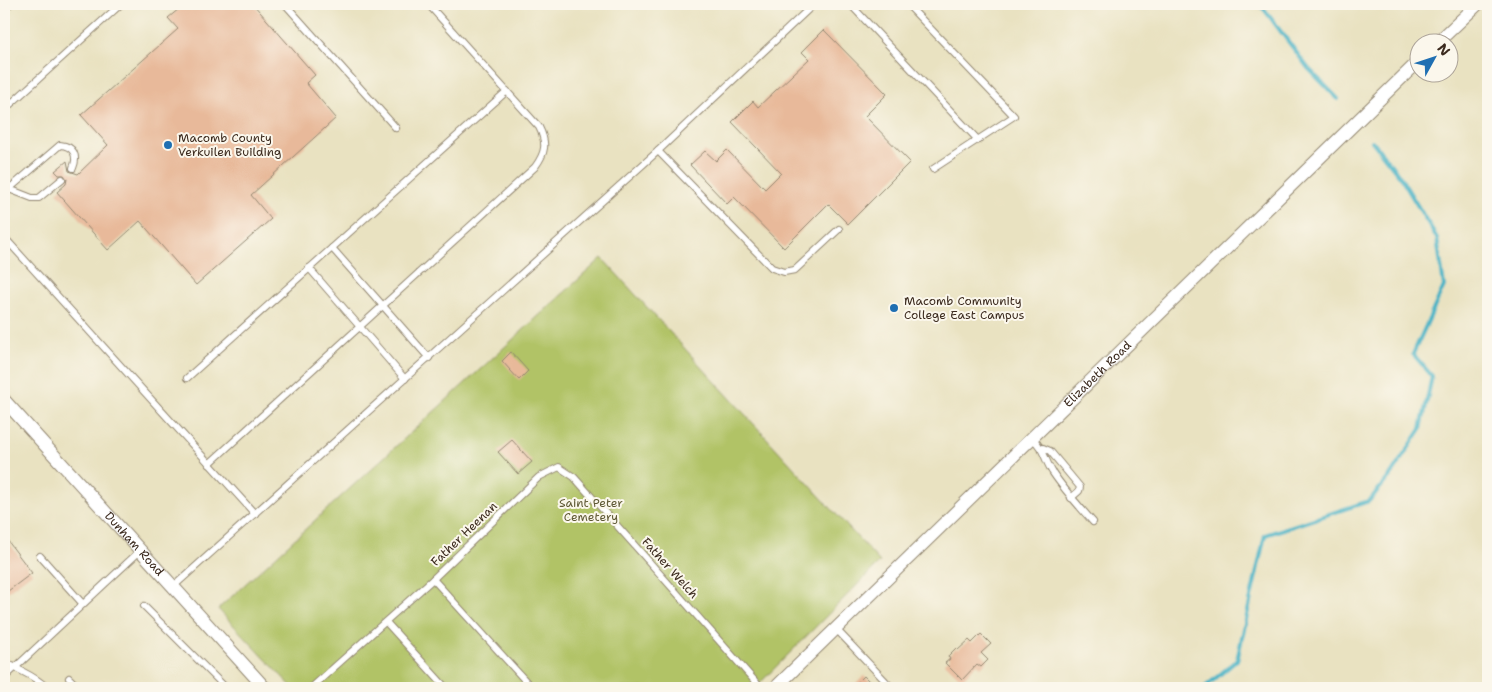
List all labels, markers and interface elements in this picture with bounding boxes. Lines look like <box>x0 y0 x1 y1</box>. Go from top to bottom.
north arrow <box>1410 32 1460 82</box>
text: N <box>1433 40 1454 60</box>
place label: Macomb County Verkuilen Building <box>178 130 281 160</box>
marker: Macomb County Verkuilen Building <box>162 139 174 151</box>
place label: Macomb Community College East Campus <box>904 293 1025 323</box>
marker: Macomb Community College East Campus <box>888 302 900 314</box>
street label: Elizabeth Road <box>1060 337 1135 411</box>
park label: Saint Peter Cemetery <box>559 495 623 525</box>
street label: Father Heenan <box>427 498 501 570</box>
street label: Dunham Road <box>101 508 168 580</box>
street label: Father Welch <box>638 534 702 602</box>

